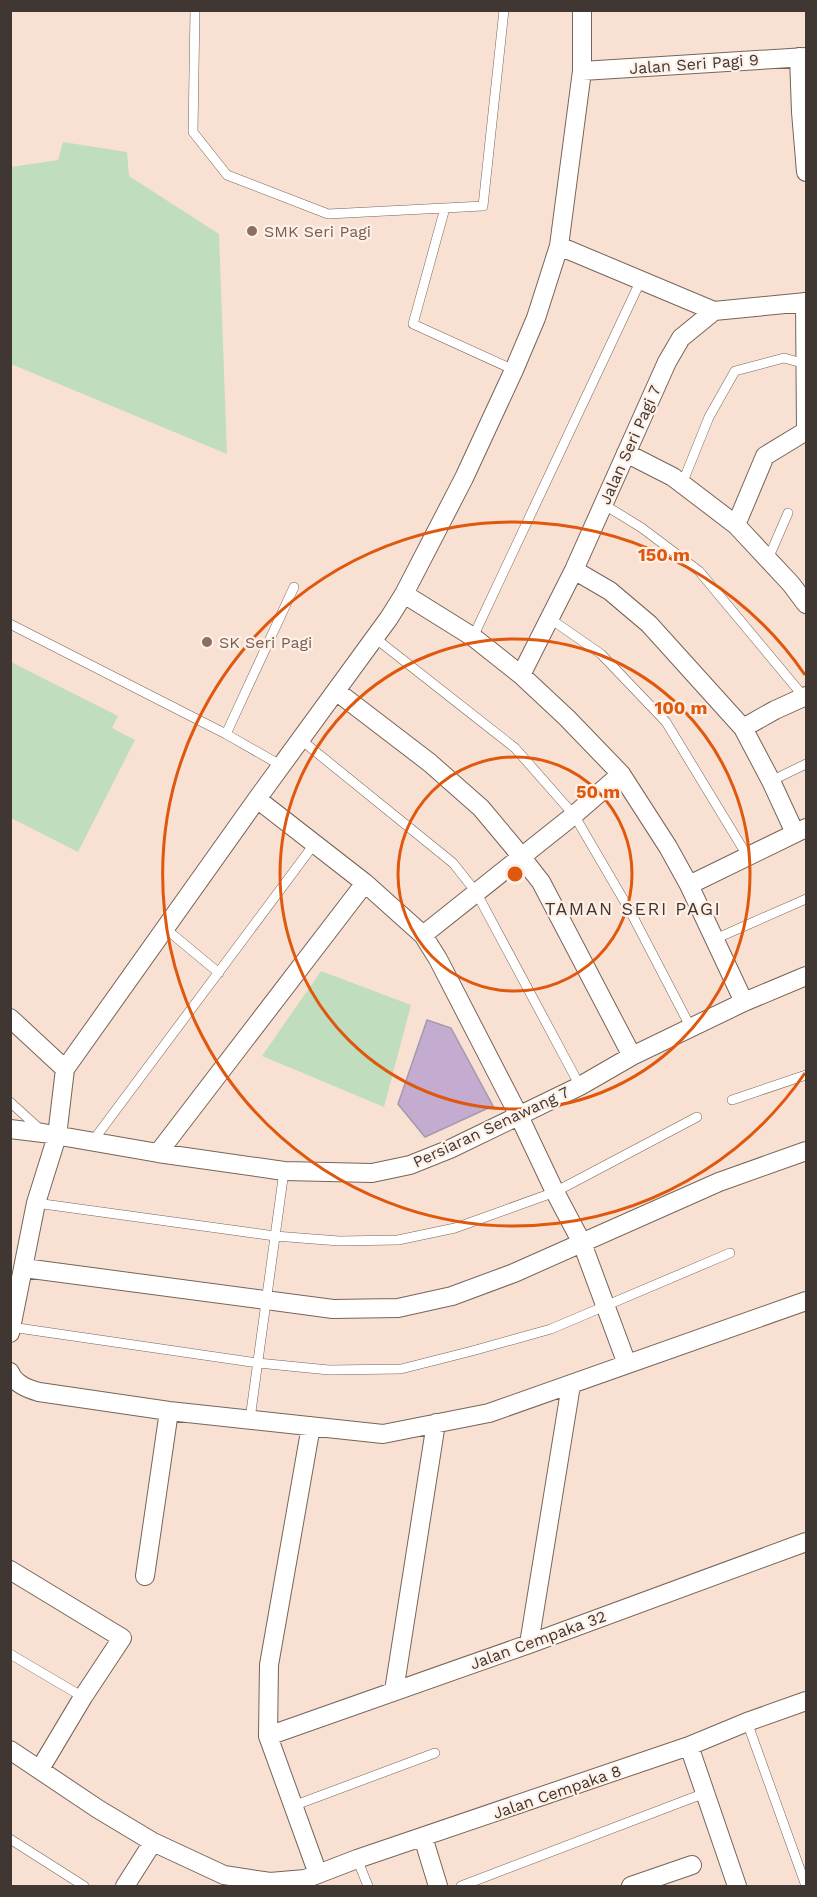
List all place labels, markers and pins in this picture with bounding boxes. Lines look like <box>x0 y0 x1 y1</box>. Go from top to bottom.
place label: SMK Seri Pagi <box>264 222 371 241</box>
marker: SMK Seri Pagi <box>245 224 259 238</box>
place label: SK Seri Pagi <box>219 633 312 652</box>
marker: SK Seri Pagi <box>200 635 214 649</box>
centre of rings <box>505 864 525 884</box>

